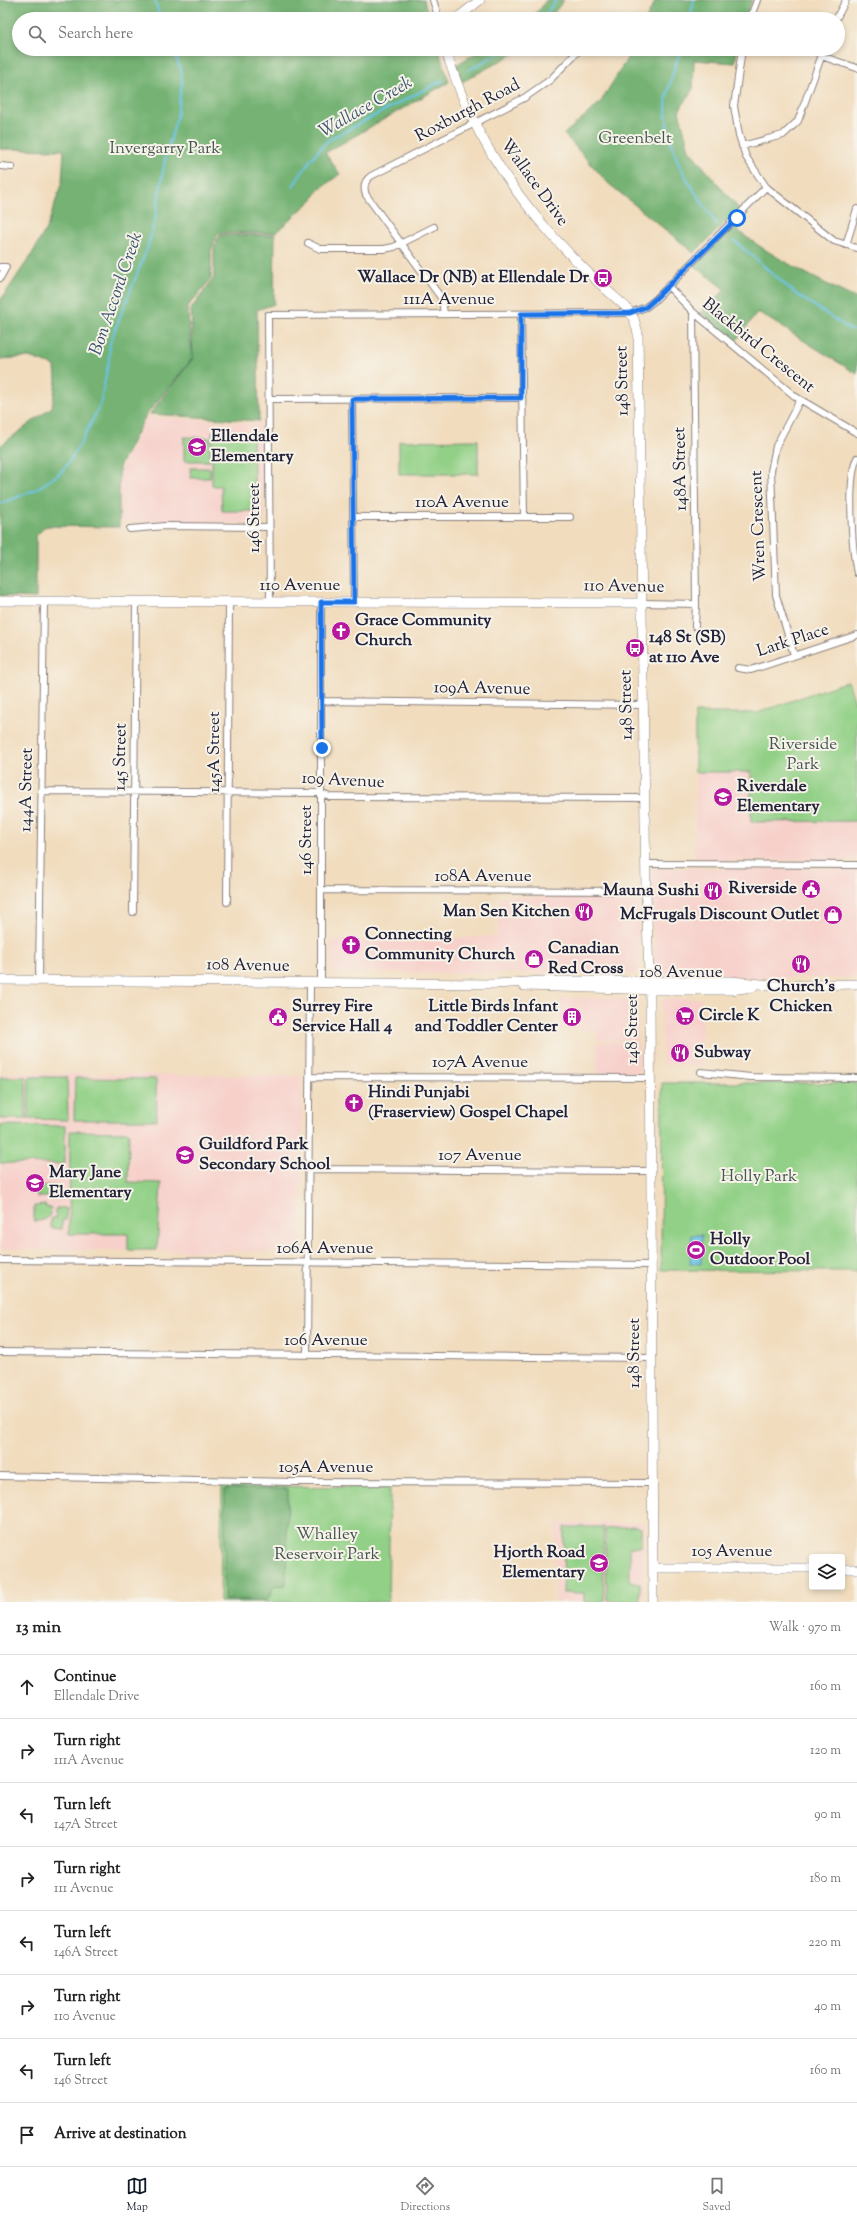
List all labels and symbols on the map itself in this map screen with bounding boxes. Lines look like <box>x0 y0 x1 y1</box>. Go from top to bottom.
water label: Wallace Creek <box>314 71 418 145</box>
street label: Roxburgh Road <box>411 73 525 149</box>
park label: Greenbelt <box>598 127 672 151</box>
street label: Wallace Drive <box>494 134 574 232</box>
park label: Invergarry Park <box>109 137 221 161</box>
route start <box>728 209 746 227</box>
water label: Bon Accord Creek <box>84 229 150 359</box>
place label: Wallace Dr (NB) at Ellendale Dr <box>357 266 590 290</box>
bus stop icon: Wallace Dr (NB) at Ellendale Dr <box>592 267 614 289</box>
street label: 111A Avenue <box>403 288 495 312</box>
street label: Blackbird Crescent <box>696 293 820 399</box>
street label: 148 Street <box>610 345 636 416</box>
place label: Ellendale Elementary <box>211 425 294 469</box>
street label: 148A Street <box>668 427 694 511</box>
school or university icon: Ellendale Elementary <box>186 436 208 458</box>
street label: Wren Crescent <box>745 470 773 582</box>
street label: 146 Street <box>243 483 267 553</box>
street label: 110A Avenue <box>415 491 509 515</box>
street label: 110 Avenue <box>260 574 340 598</box>
street label: 110 Avenue <box>583 574 665 600</box>
place label: Grace Community Church <box>355 609 492 653</box>
street label: Lark Place <box>754 618 832 664</box>
church icon: Grace Community Church <box>330 620 352 642</box>
place label: 148 St (SB) at 110 Ave <box>649 626 726 670</box>
bus stop icon: 148 St (SB) at 110 Ave <box>624 637 646 659</box>
street label: 148 Street <box>614 669 640 740</box>
street label: 109A Avenue <box>433 676 531 702</box>
street label: 145A Street <box>203 711 227 793</box>
street label: 145 Street <box>108 723 134 791</box>
park label: Riverside Park <box>769 733 837 777</box>
route end <box>313 739 331 757</box>
street label: 144A Street <box>14 748 40 832</box>
street label: 109 Avenue <box>301 767 385 795</box>
place label: Riverdale Elementary <box>737 775 820 819</box>
school or university icon: Riverdale Elementary <box>712 786 734 808</box>
street label: 146 Street <box>295 805 319 875</box>
street label: 108A Avenue <box>434 865 532 889</box>
place label: Riverside <box>729 877 797 901</box>
public building icon: Riverside <box>800 878 822 900</box>
place label: Mauna Sushi <box>603 879 699 903</box>
restaurant icon: Mauna Sushi <box>702 880 724 902</box>
place label: Man Sen Kitchen <box>443 900 571 924</box>
restaurant icon: Man Sen Kitchen <box>573 901 595 923</box>
place label: McFrugals Discount Outlet <box>620 903 819 927</box>
shop icon: McFrugals Discount Outlet <box>822 904 844 926</box>
place label: Connecting Community Church <box>365 923 515 967</box>
church icon: Connecting Community Church <box>340 934 362 956</box>
place label: Canadian Red Cross <box>548 937 624 981</box>
shop icon: Canadian Red Cross <box>523 948 545 970</box>
street label: 108 Avenue <box>206 953 290 979</box>
restaurant icon: Church's Chicken <box>790 953 812 975</box>
street label: 108 Avenue <box>639 961 723 985</box>
place label: Church's Chicken <box>767 975 835 1019</box>
street label: 148 Street <box>621 994 645 1064</box>
place label: Surrey Fire Service Hall 4 <box>292 995 393 1039</box>
place label: Little Birds Infant and Toddler Center <box>415 995 559 1039</box>
place label: Circle K <box>699 1004 760 1028</box>
supermarket icon: Circle K <box>674 1005 696 1027</box>
public building icon: Surrey Fire Service Hall 4 <box>267 1006 289 1028</box>
building icon: Little Birds Infant and Toddler Center <box>561 1006 583 1028</box>
place label: Subway <box>694 1041 752 1065</box>
restaurant icon: Subway <box>669 1042 691 1064</box>
street label: 107A Avenue <box>432 1051 528 1075</box>
place label: Hindi Punjabi (Fraserview) Gospel Chapel <box>368 1081 569 1125</box>
church icon: Hindi Punjabi (Fraserview) Gospel Chapel <box>343 1092 365 1114</box>
place label: Guildford Park Secondary School <box>199 1133 331 1177</box>
school or university icon: Guildford Park Secondary School <box>174 1144 196 1166</box>
street label: 107 Avenue <box>438 1144 522 1168</box>
place label: Mary Jane Elementary <box>49 1161 132 1205</box>
park label: Holly Park <box>721 1165 797 1189</box>
school or university icon: Mary Jane Elementary <box>24 1172 46 1194</box>
place label: Holly Outdoor Pool <box>710 1228 811 1272</box>
street label: 106A Avenue <box>277 1237 374 1261</box>
sports icon: Holly Outdoor Pool <box>685 1239 707 1261</box>
street label: 148 Street <box>623 1318 647 1388</box>
street label: 106 Avenue <box>284 1329 368 1353</box>
street label: 105A Avenue <box>279 1456 373 1480</box>
park label: Whalley Reservoir Park <box>274 1523 380 1567</box>
street label: 105 Avenue <box>692 1540 772 1564</box>
place label: Hjorth Road Elementary <box>493 1541 586 1585</box>
school or university icon: Hjorth Road Elementary <box>588 1552 610 1574</box>

